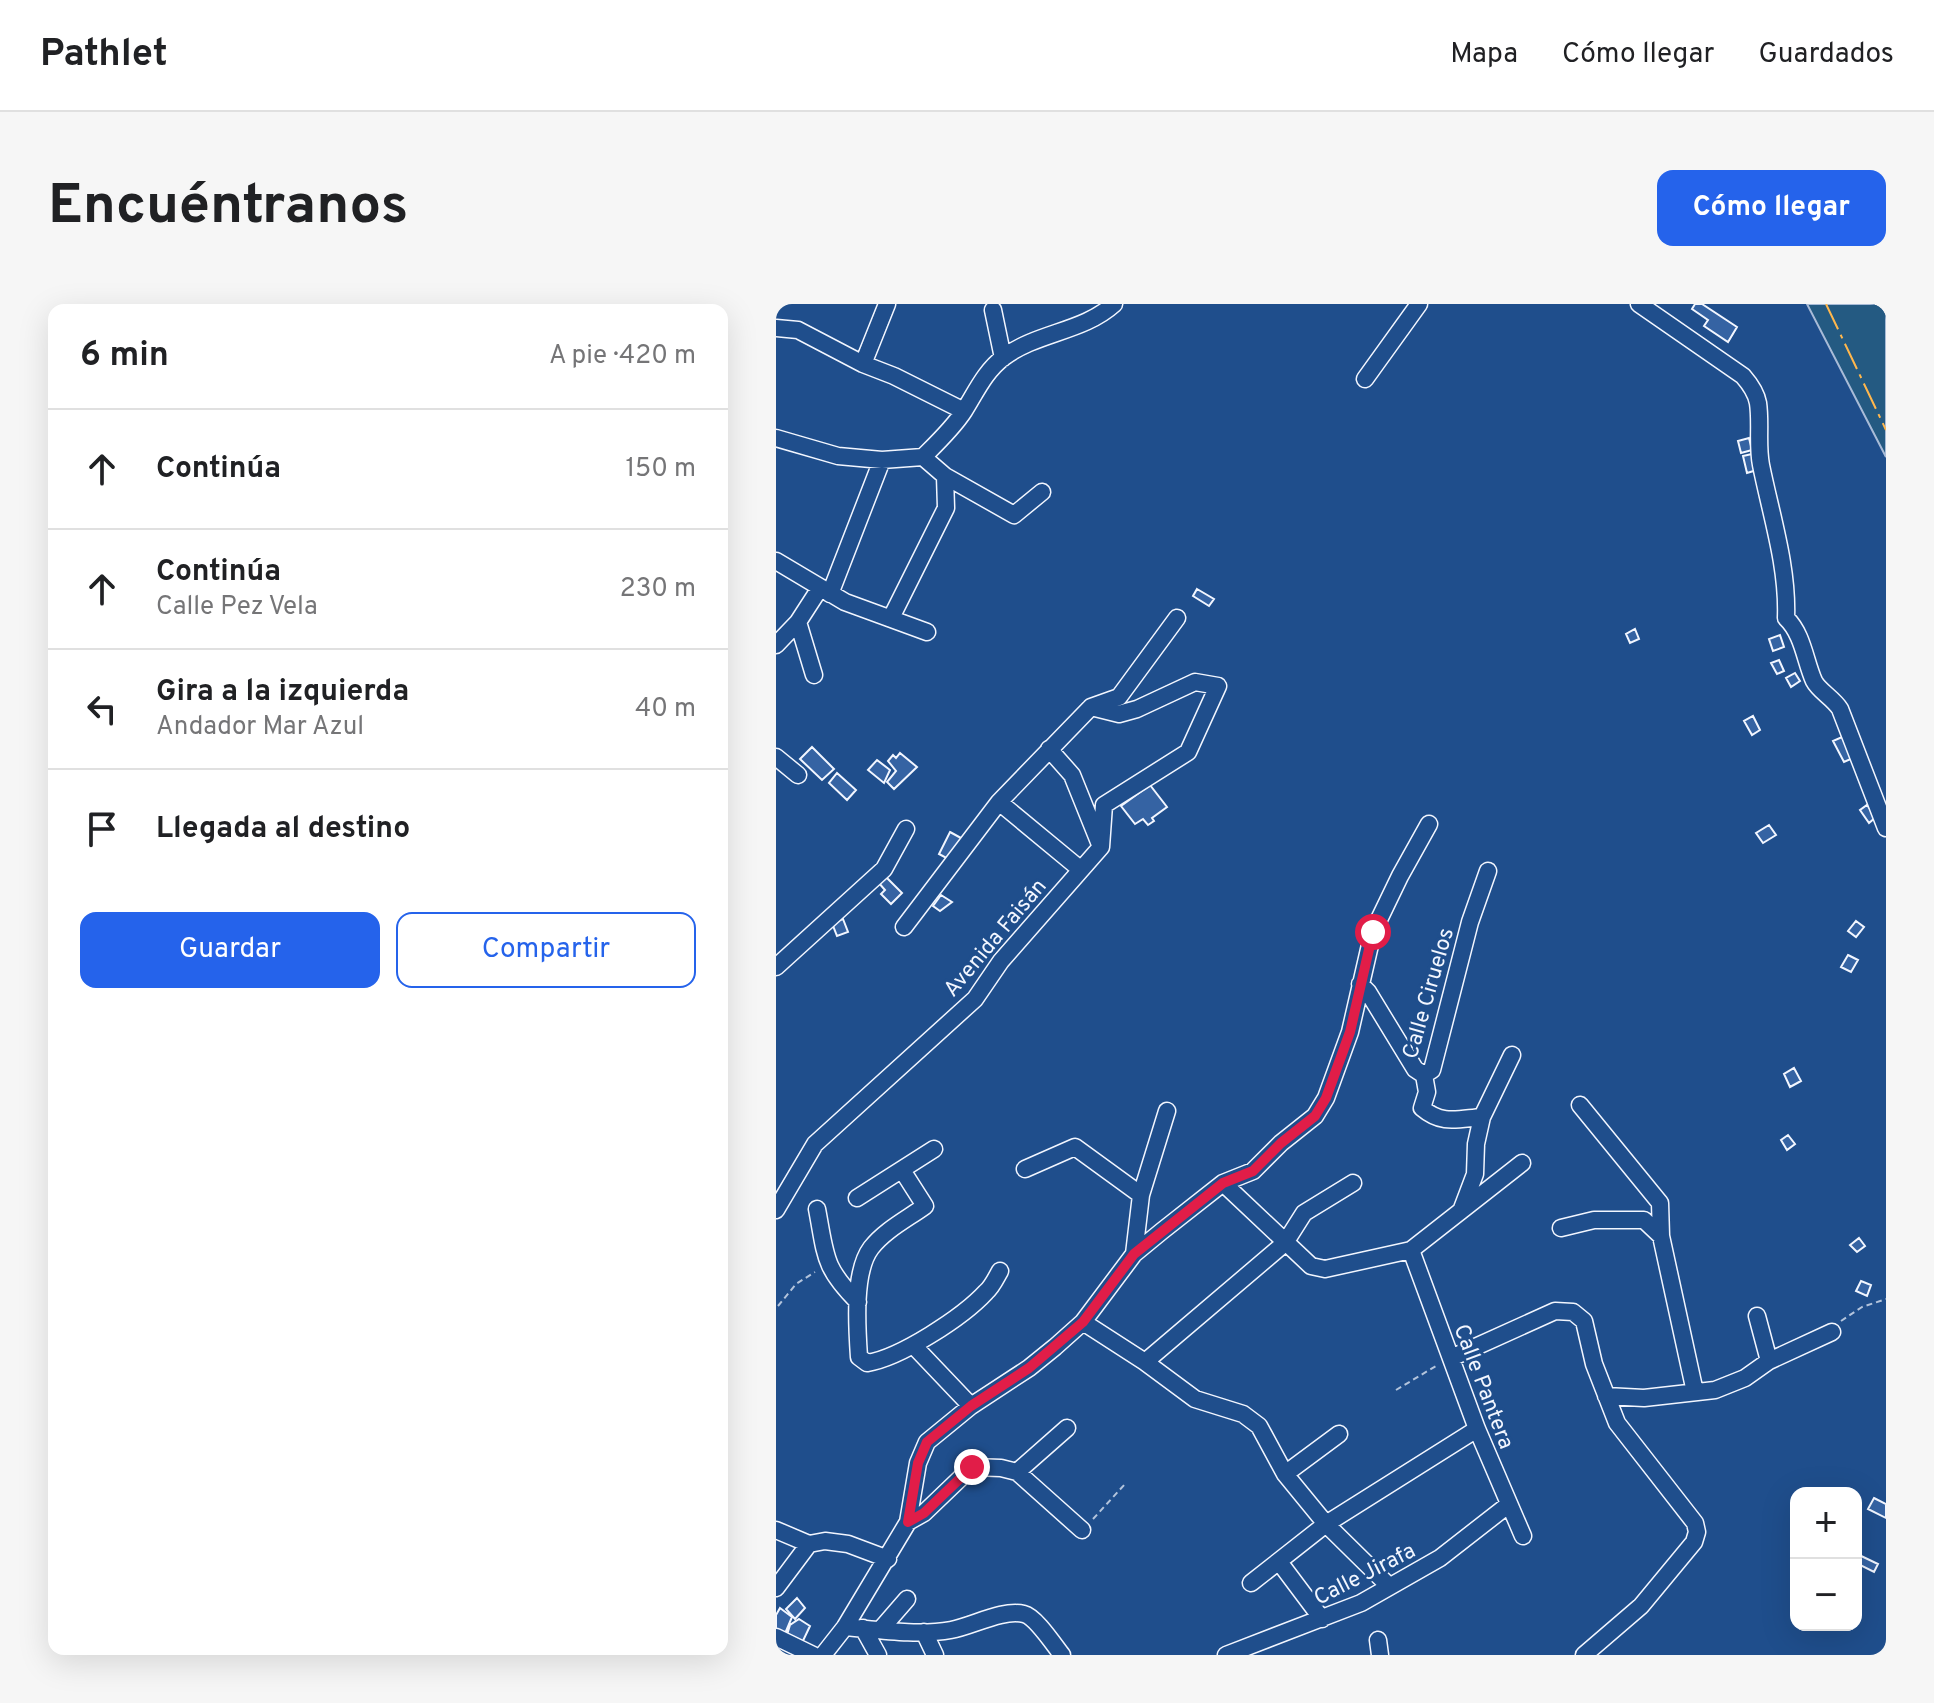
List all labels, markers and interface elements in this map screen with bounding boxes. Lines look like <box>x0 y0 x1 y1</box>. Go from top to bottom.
text: Pathlet <box>40 31 168 80</box>
text: Mapa <box>1450 37 1518 73</box>
text: Cómo llegar <box>1562 37 1714 73</box>
text: Guardados <box>1758 37 1894 73</box>
button: Cómo llegar <box>1657 170 1886 246</box>
text: Encuéntranos <box>48 173 408 243</box>
text: 6 min <box>80 335 169 378</box>
text: A pie · 420 m <box>549 340 696 373</box>
icon: ahead <box>80 447 124 491</box>
text: Continúa <box>156 451 281 488</box>
text: 150 m <box>625 453 696 486</box>
text: Continúa <box>156 554 281 591</box>
icon: ahead <box>80 567 124 611</box>
text: 230 m <box>620 573 696 606</box>
text: Calle Pez Vela <box>156 591 318 624</box>
text: Gira a la izquierda <box>156 674 409 711</box>
icon: left <box>80 687 124 731</box>
text: 40 m <box>635 693 696 726</box>
text: Andador Mar Azul <box>156 711 364 744</box>
icon: arrive <box>80 807 124 851</box>
text: Llegada al destino <box>156 811 410 848</box>
street label: Avenida Faisán <box>939 874 1053 1003</box>
button: Guardar <box>80 912 380 988</box>
button: Compartir <box>396 912 696 988</box>
route start <box>1355 914 1391 950</box>
street label: Calle Ciruelos <box>1398 925 1461 1062</box>
street label: Calle Pantera <box>1446 1321 1519 1453</box>
route end <box>954 1449 990 1485</box>
map controls <box>1790 1487 1862 1631</box>
button: + <box>1790 1487 1862 1559</box>
street label: Calle Jirafa <box>1310 1538 1420 1612</box>
button: − <box>1790 1559 1862 1631</box>

